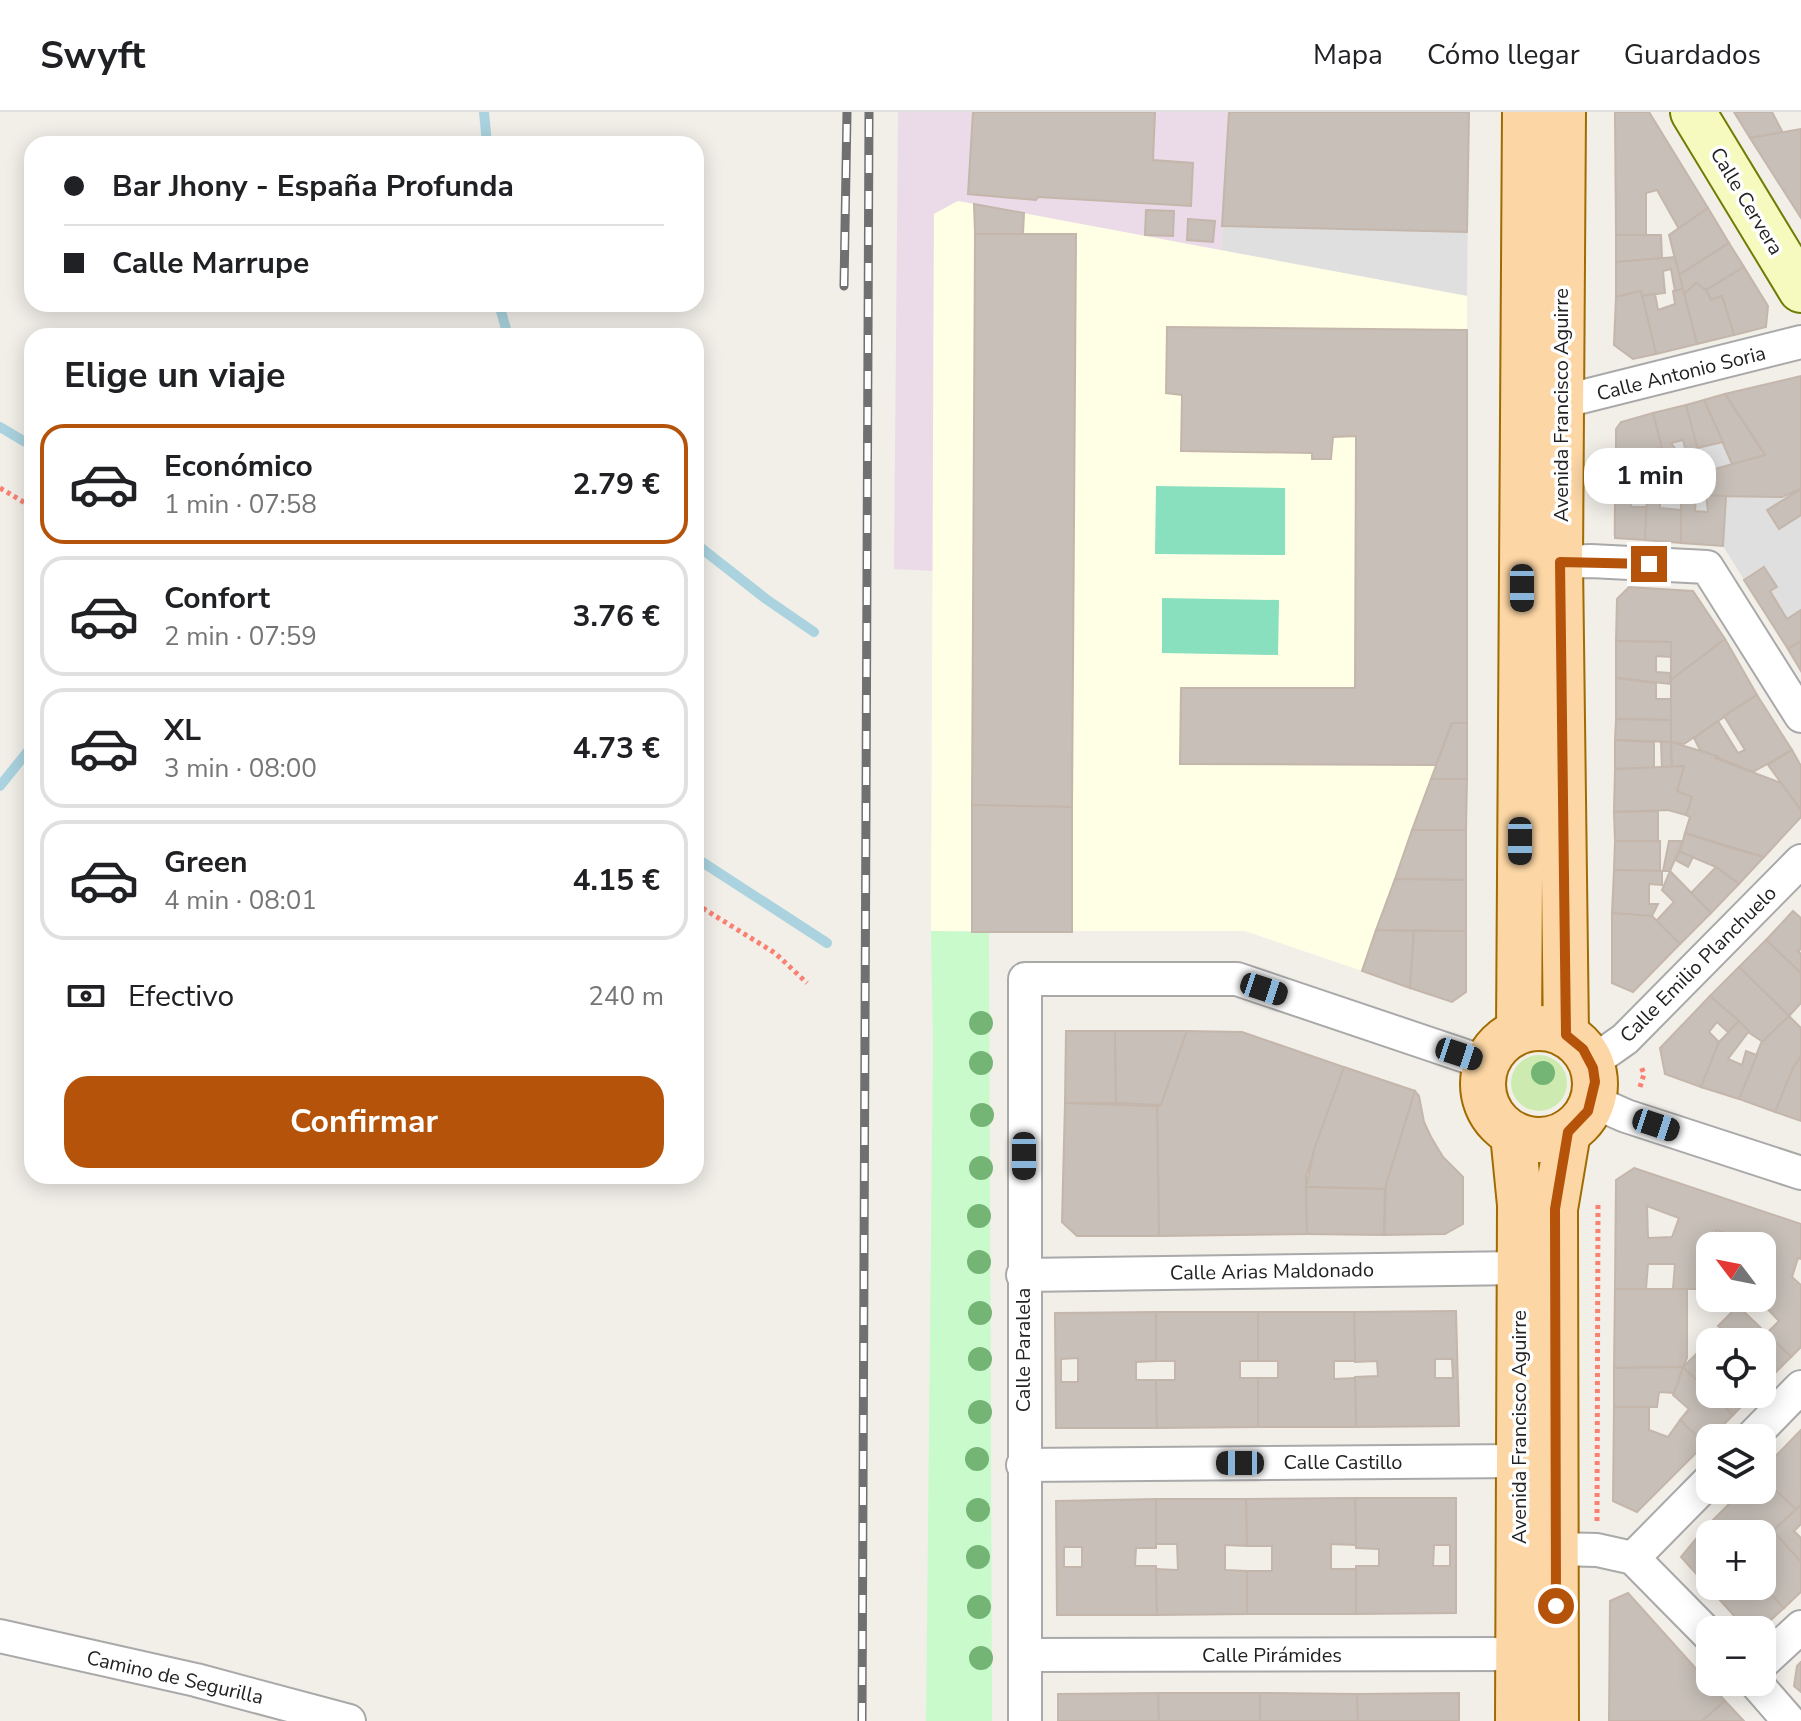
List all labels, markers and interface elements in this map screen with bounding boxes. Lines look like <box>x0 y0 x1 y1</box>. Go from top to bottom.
text: Swyft <box>40 30 145 81</box>
text: Mapa <box>1313 36 1383 74</box>
text: Cómo llegar <box>1427 36 1580 74</box>
text: Guardados <box>1624 36 1761 74</box>
street label: Calle Cervera <box>1704 142 1789 260</box>
text: Bar Jhony - España Profunda <box>112 166 514 207</box>
text: Calle Marrupe <box>112 243 309 284</box>
street label: Avenida Francisco Aguirre <box>1548 288 1575 522</box>
street label: Calle Antonio Soria <box>1594 339 1768 408</box>
text: Elige un viaje <box>64 351 285 400</box>
text: Económico <box>164 446 313 487</box>
icon: car <box>68 448 140 520</box>
callout: 1 min <box>1583 448 1715 504</box>
text: 1 min <box>1616 458 1684 493</box>
text: 2.79 € <box>572 464 660 505</box>
text: 1 min · 07:58 <box>164 487 317 522</box>
route end <box>1631 546 1667 582</box>
car <box>1510 564 1534 612</box>
text: Confort <box>164 578 270 619</box>
icon: car <box>68 580 140 652</box>
text: 3.76 € <box>572 596 660 637</box>
text: 2 min · 07:59 <box>164 619 317 654</box>
text: XL <box>164 710 201 751</box>
icon: car <box>68 712 140 784</box>
text: 4.73 € <box>572 728 660 769</box>
text: 3 min · 08:00 <box>164 751 317 786</box>
car <box>1508 817 1532 865</box>
text: Green <box>164 842 248 883</box>
icon: car <box>68 844 140 916</box>
text: 4.15 € <box>572 860 660 901</box>
street label: Calle Emilio Planchuelo <box>1614 880 1783 1049</box>
text: 4 min · 08:01 <box>164 883 317 918</box>
car <box>1237 970 1291 1008</box>
icon: cash <box>64 974 108 1018</box>
text: Efectivo <box>128 976 234 1017</box>
text: 240 m <box>588 979 664 1014</box>
car <box>1432 1035 1486 1073</box>
button: Confirmar <box>64 1076 664 1168</box>
car <box>1629 1106 1683 1144</box>
car <box>1012 1132 1036 1180</box>
north arrow <box>1696 1232 1776 1312</box>
map controls <box>1696 1232 1776 1696</box>
street label: Calle Arias Maldonado <box>1170 1256 1374 1287</box>
street label: Calle Paralela <box>1010 1288 1037 1412</box>
street label: Avenida Francisco Aguirre <box>1506 1310 1533 1544</box>
button: locate <box>1696 1328 1776 1408</box>
button: layers <box>1696 1424 1776 1504</box>
street label: Calle Castillo <box>1283 1449 1403 1476</box>
car <box>1216 1451 1264 1475</box>
button: + <box>1696 1520 1776 1600</box>
route start <box>1538 1588 1574 1624</box>
button: − <box>1696 1616 1776 1696</box>
street label: Calle Pirámides <box>1202 1642 1342 1669</box>
street label: Camino de Segurilla <box>84 1644 266 1711</box>

